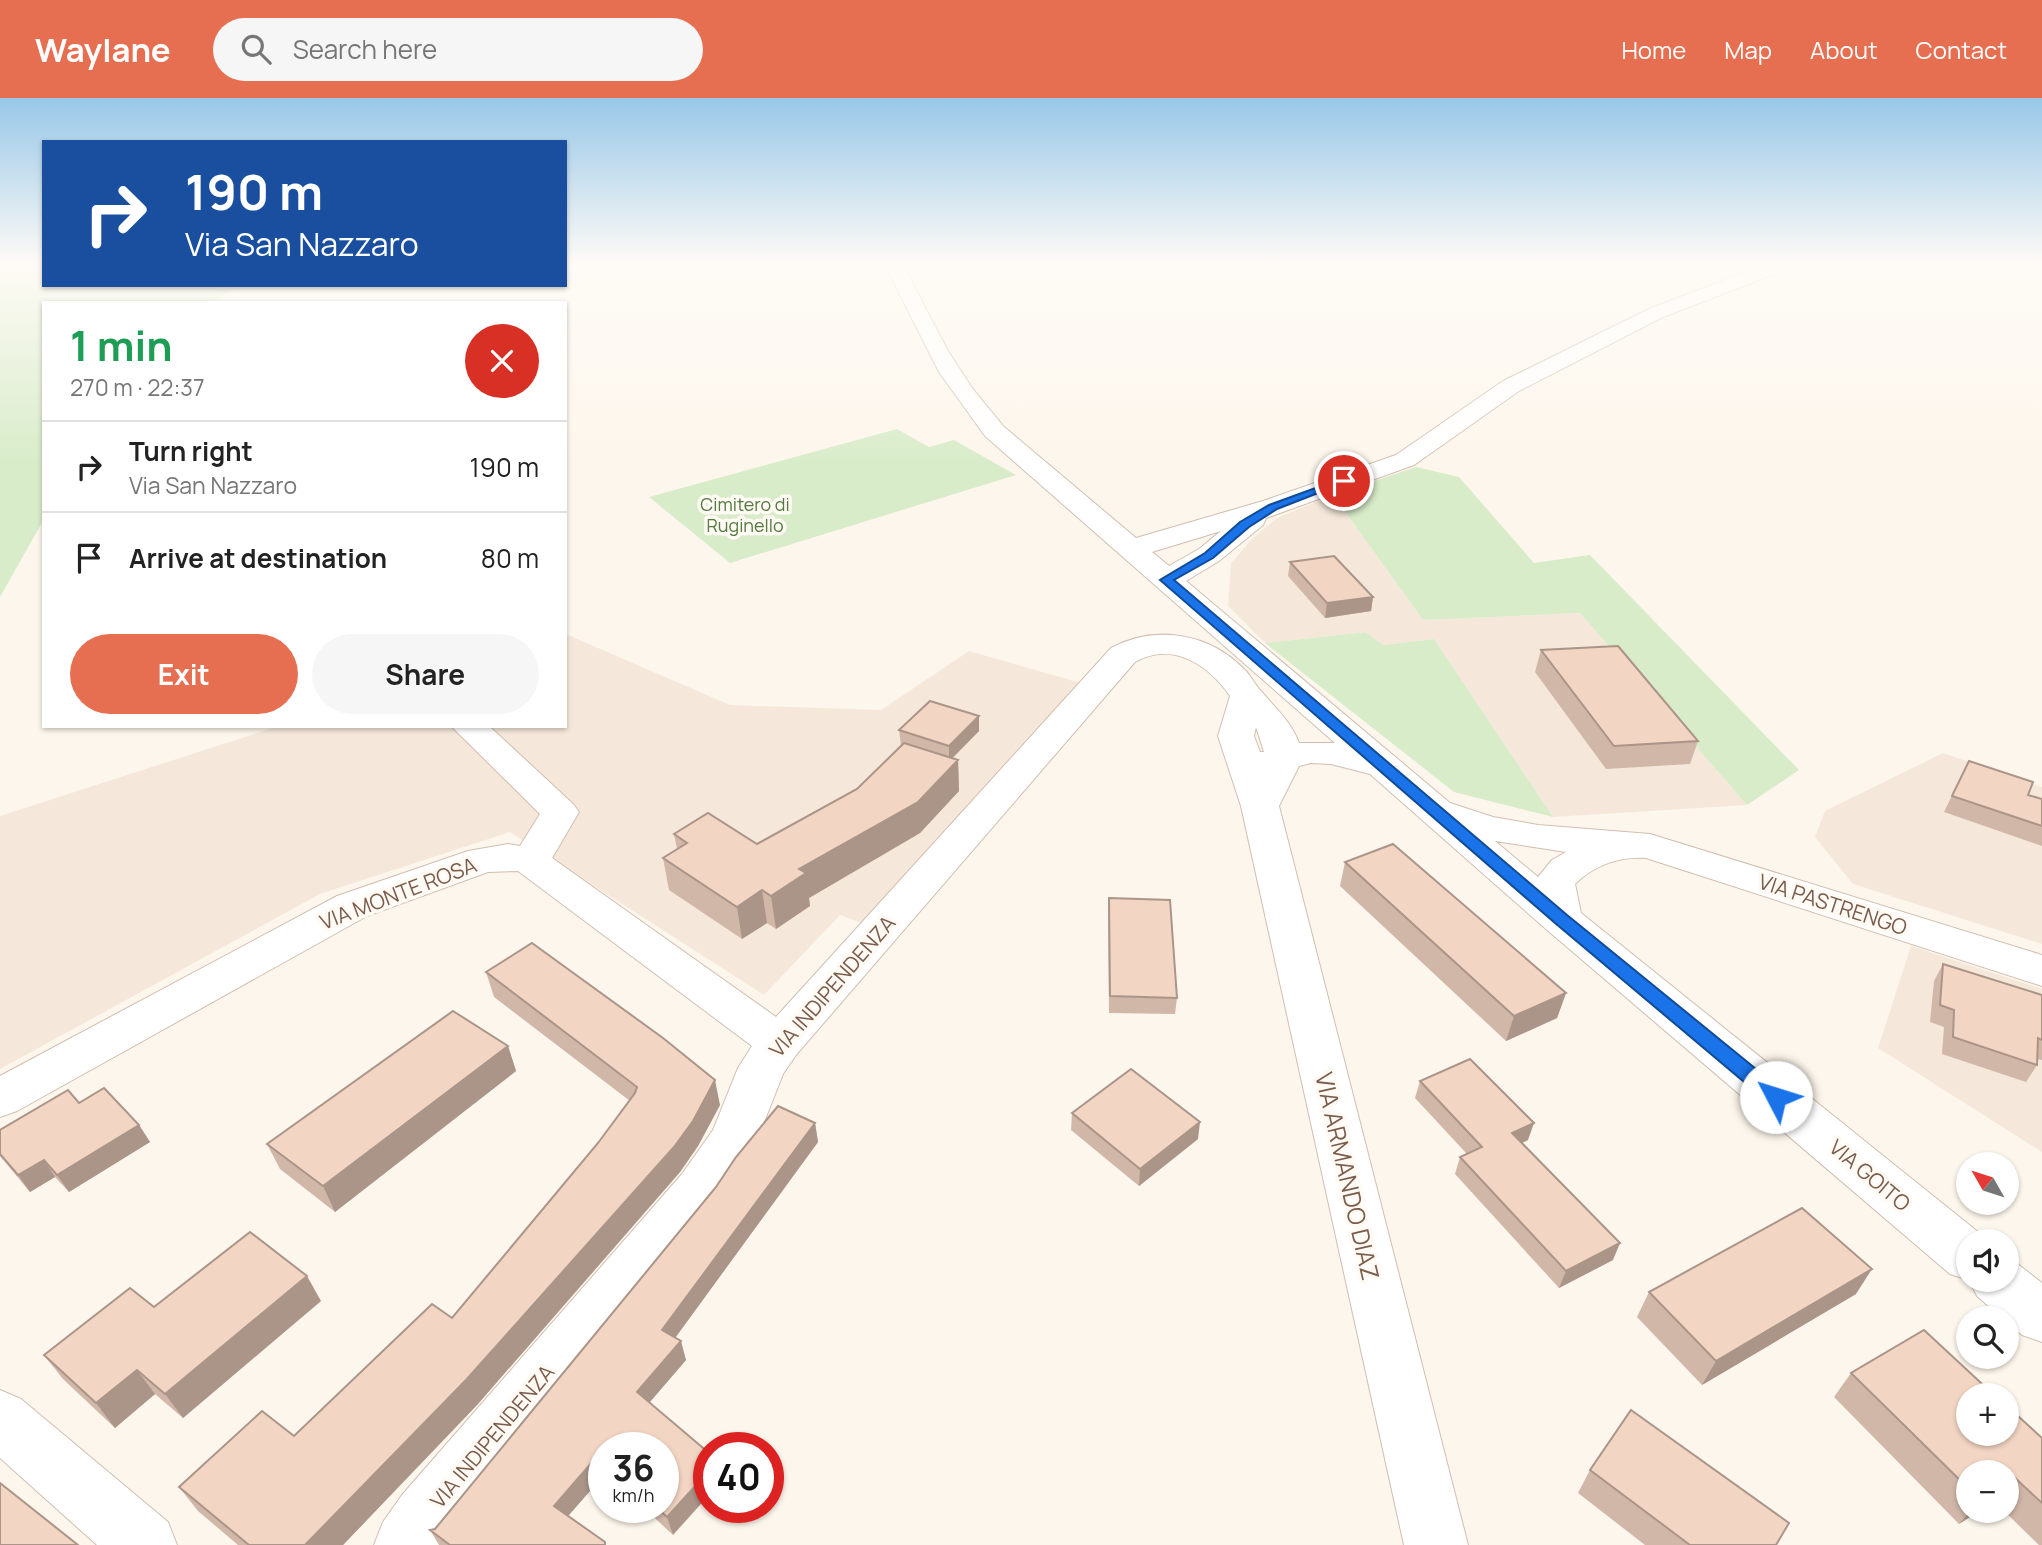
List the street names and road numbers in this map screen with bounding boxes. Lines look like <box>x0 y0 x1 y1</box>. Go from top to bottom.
street label: VIA MONTE ROSA <box>316 850 480 936</box>
street label: VIA PASTRENGO <box>1755 867 1911 941</box>
street label: VIA INDIPENDENZA <box>763 909 901 1063</box>
street label: VIA ARMANDO DIAZ <box>1308 1069 1388 1283</box>
street label: VIA GOITO <box>1824 1133 1916 1217</box>
street label: VIA INDIPENDENZA <box>424 1358 560 1514</box>

